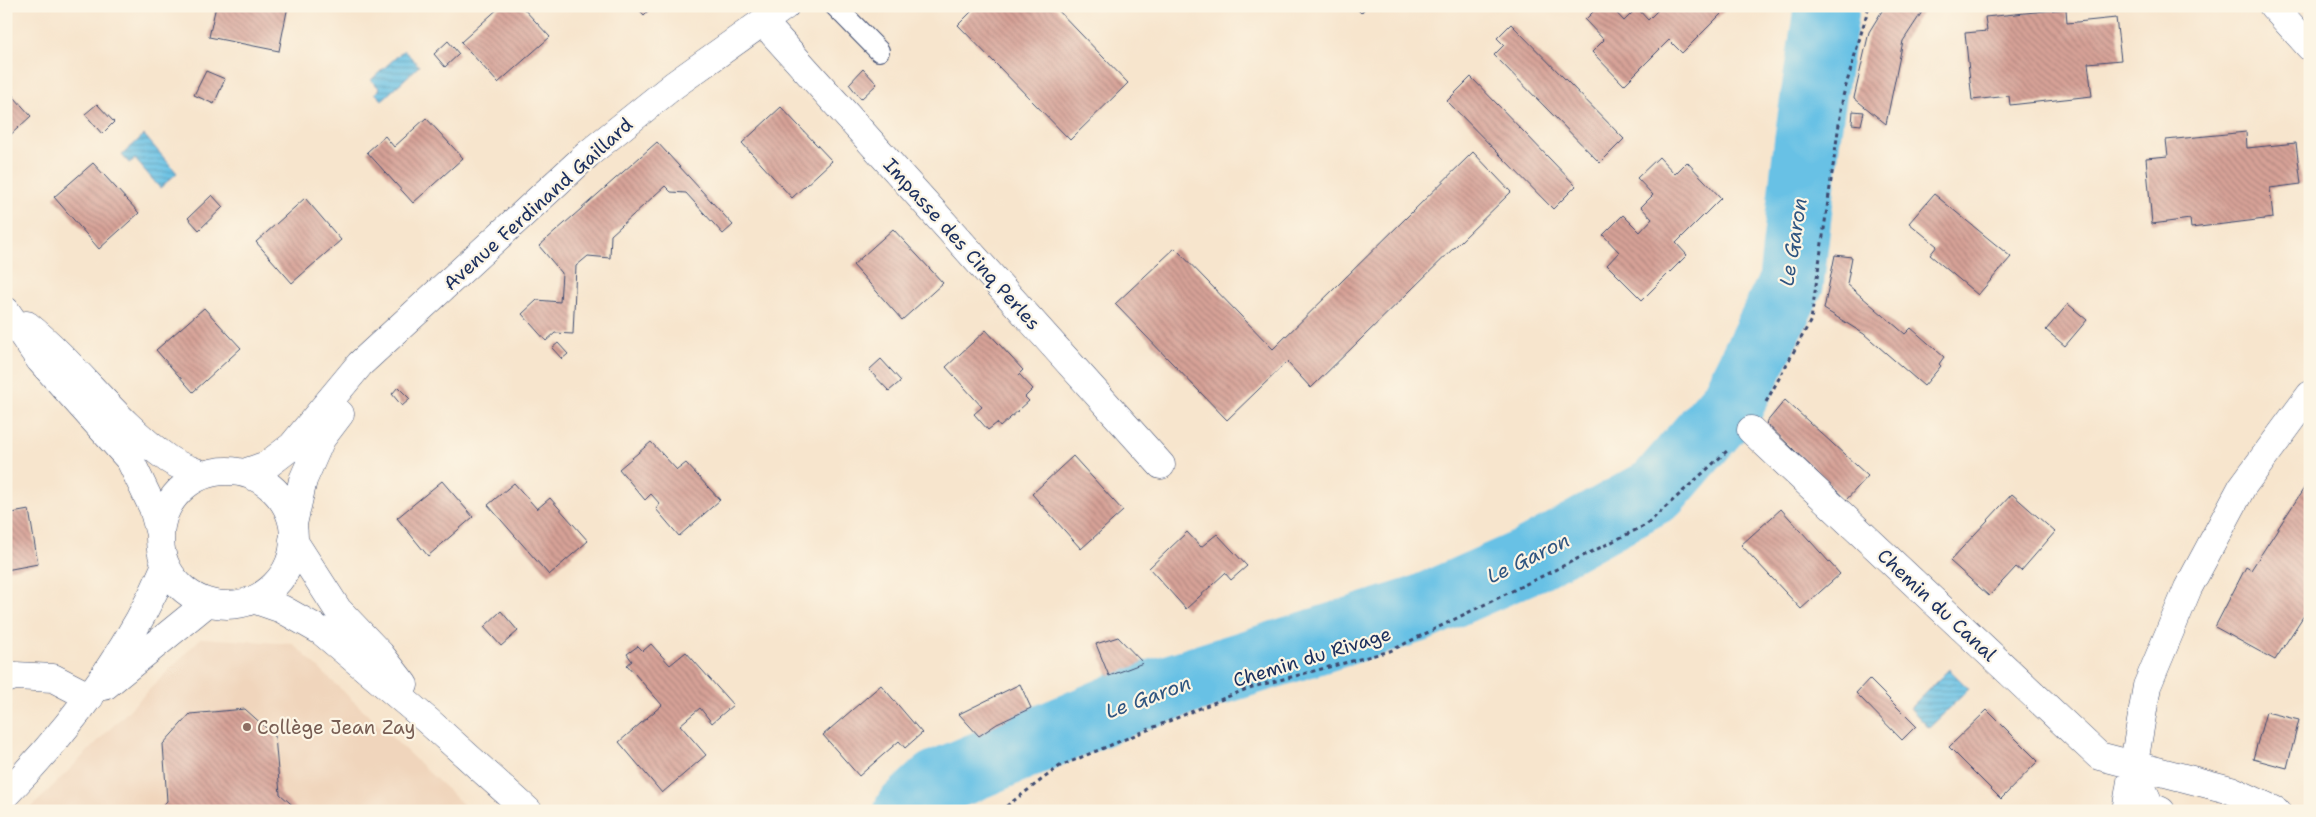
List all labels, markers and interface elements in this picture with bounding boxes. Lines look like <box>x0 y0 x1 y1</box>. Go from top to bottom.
street label: Avenue Ferdinand Gaillard <box>438 112 638 296</box>
street label: Impasse des Cinq Perles <box>878 153 1046 335</box>
water label: Le Garon <box>1773 196 1813 288</box>
water label: Le Garon <box>1482 527 1574 589</box>
street label: Chemin du Canal <box>1872 543 2002 667</box>
street label: Chemin du Rivage <box>1230 621 1394 693</box>
water label: Le Garon <box>1102 670 1194 724</box>
place label: Collège Jean Zay <box>257 715 415 740</box>
marker: Collège Jean Zay <box>241 721 253 733</box>

